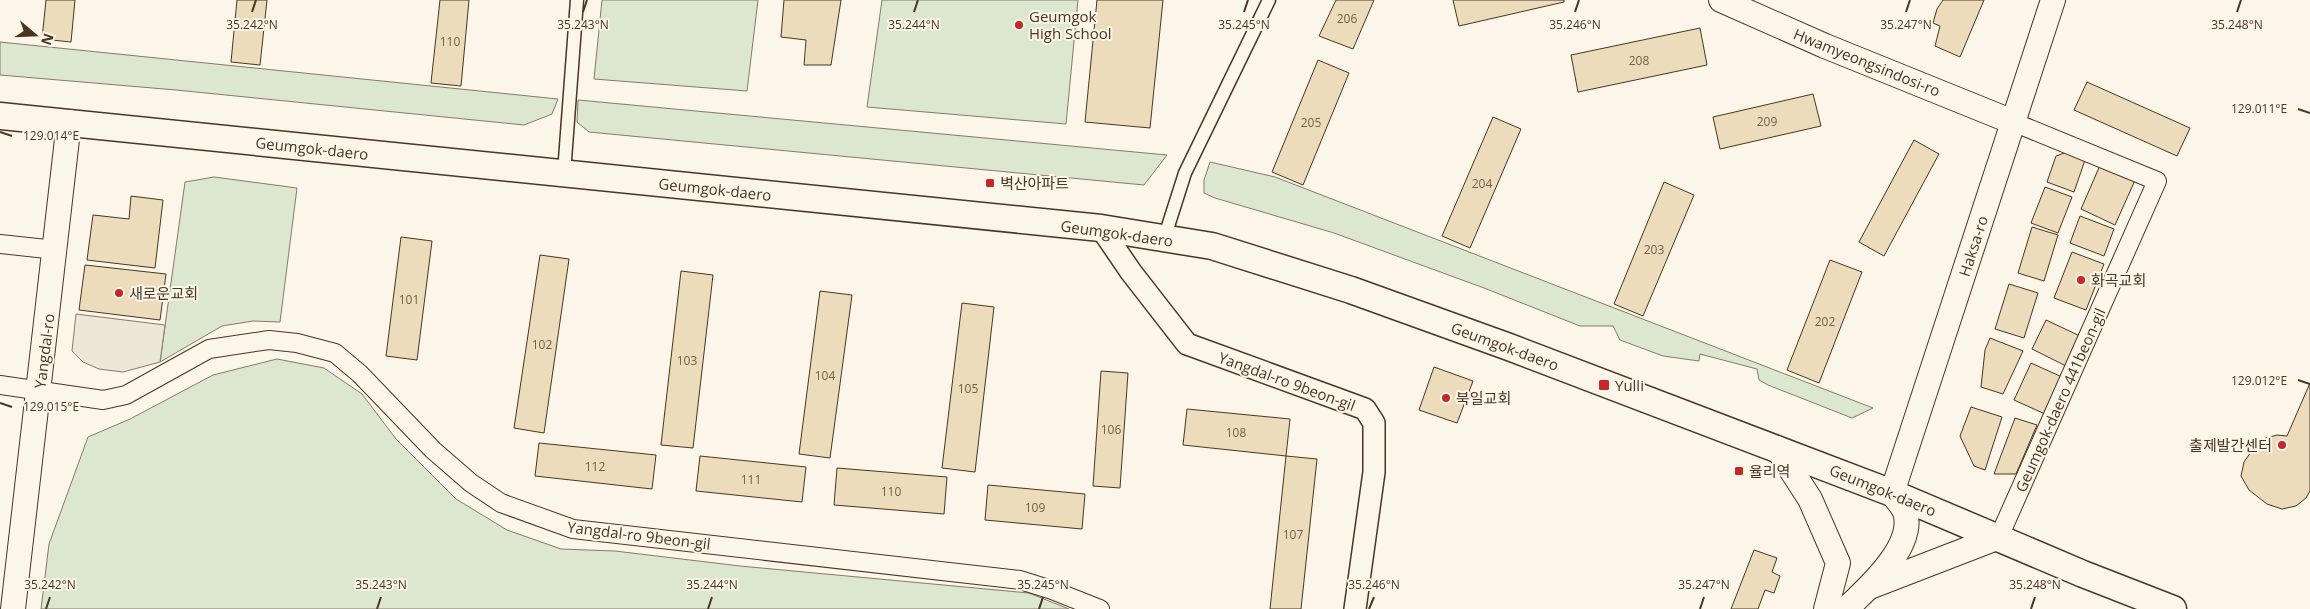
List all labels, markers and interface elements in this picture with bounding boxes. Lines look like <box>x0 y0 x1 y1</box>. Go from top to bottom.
place label: Geumgok High School <box>1029 6 1112 43</box>
north arrow <box>10 10 60 60</box>
house number: 206 <box>1337 10 1357 27</box>
text: 35.242°N <box>226 16 278 33</box>
text: 35.243°N <box>557 16 609 33</box>
text: 35.244°N <box>888 16 940 33</box>
text: 35.245°N <box>1218 16 1270 33</box>
text: 35.246°N <box>1549 16 1601 33</box>
text: 35.247°N <box>1880 16 1932 33</box>
text: 35.248°N <box>2211 16 2263 33</box>
marker: Geumgok High School <box>1013 19 1025 31</box>
street label: Hwamyeongsindosi-ro <box>1791 23 1943 101</box>
text: N <box>37 31 59 48</box>
house number: 110 <box>440 33 460 50</box>
house number: 208 <box>1629 52 1649 69</box>
text: 129.011°E <box>2231 100 2287 117</box>
house number: 209 <box>1757 113 1777 130</box>
house number: 205 <box>1301 114 1321 131</box>
text: 129.014°E <box>23 127 79 144</box>
street label: Geumgok-daero <box>255 132 369 164</box>
street label: Geumgok-daero <box>658 173 772 205</box>
place label: 벽산아파트 <box>1000 173 1069 193</box>
house number: 204 <box>1472 175 1492 192</box>
marker: 벽산아파트 <box>984 177 996 189</box>
street label: Haksa-ro <box>1954 213 1992 279</box>
street label: Geumgok-daero <box>1059 215 1175 251</box>
house number: 203 <box>1644 241 1664 258</box>
place label: 화곡교회 <box>2091 270 2146 290</box>
marker: 화곡교회 <box>2075 274 2087 286</box>
place label: 새로운교회 <box>129 283 198 303</box>
marker: 새로운교회 <box>113 287 125 299</box>
house number: 101 <box>399 291 419 308</box>
street label: Geumgok-daero 441beon-gil <box>2010 305 2110 495</box>
street label: Yangdal-ro <box>29 312 59 390</box>
house number: 202 <box>1815 313 1835 330</box>
street label: Geumgok-daero <box>1448 317 1562 375</box>
house number: 102 <box>532 336 552 353</box>
street label: Yangdal-ro 9beon-gil <box>1216 347 1358 415</box>
house number: 103 <box>677 352 697 369</box>
house number: 104 <box>815 367 835 384</box>
text: 129.012°E <box>2231 372 2287 389</box>
place label: Yulli <box>1615 375 1644 395</box>
marker: Yulli <box>1597 378 1611 392</box>
house number: 105 <box>958 380 978 397</box>
place label: 북일교회 <box>1456 388 1511 408</box>
marker: 북일교회 <box>1440 392 1452 404</box>
text: 129.015°E <box>23 398 79 415</box>
house number: 106 <box>1101 421 1121 438</box>
house number: 108 <box>1226 424 1246 441</box>
place label: 출제발간센터 <box>2189 435 2272 455</box>
marker: 출제발간센터 <box>2276 439 2288 451</box>
house number: 112 <box>585 458 605 475</box>
street label: Geumgok-daero <box>1827 459 1939 521</box>
place label: 율리역 <box>1749 461 1790 481</box>
marker: 율리역 <box>1733 465 1745 477</box>
house number: 111 <box>741 471 761 488</box>
house number: 110 <box>881 483 901 500</box>
house number: 109 <box>1025 499 1045 516</box>
street label: Yangdal-ro 9beon-gil <box>566 516 712 554</box>
house number: 107 <box>1283 526 1303 543</box>
text: 35.242°N <box>24 576 76 593</box>
text: 35.243°N <box>355 576 407 593</box>
text: 35.244°N <box>686 576 738 593</box>
text: 35.245°N <box>1017 576 1069 593</box>
text: 35.246°N <box>1348 576 1400 593</box>
text: 35.247°N <box>1678 576 1730 593</box>
text: 35.248°N <box>2009 576 2061 593</box>

